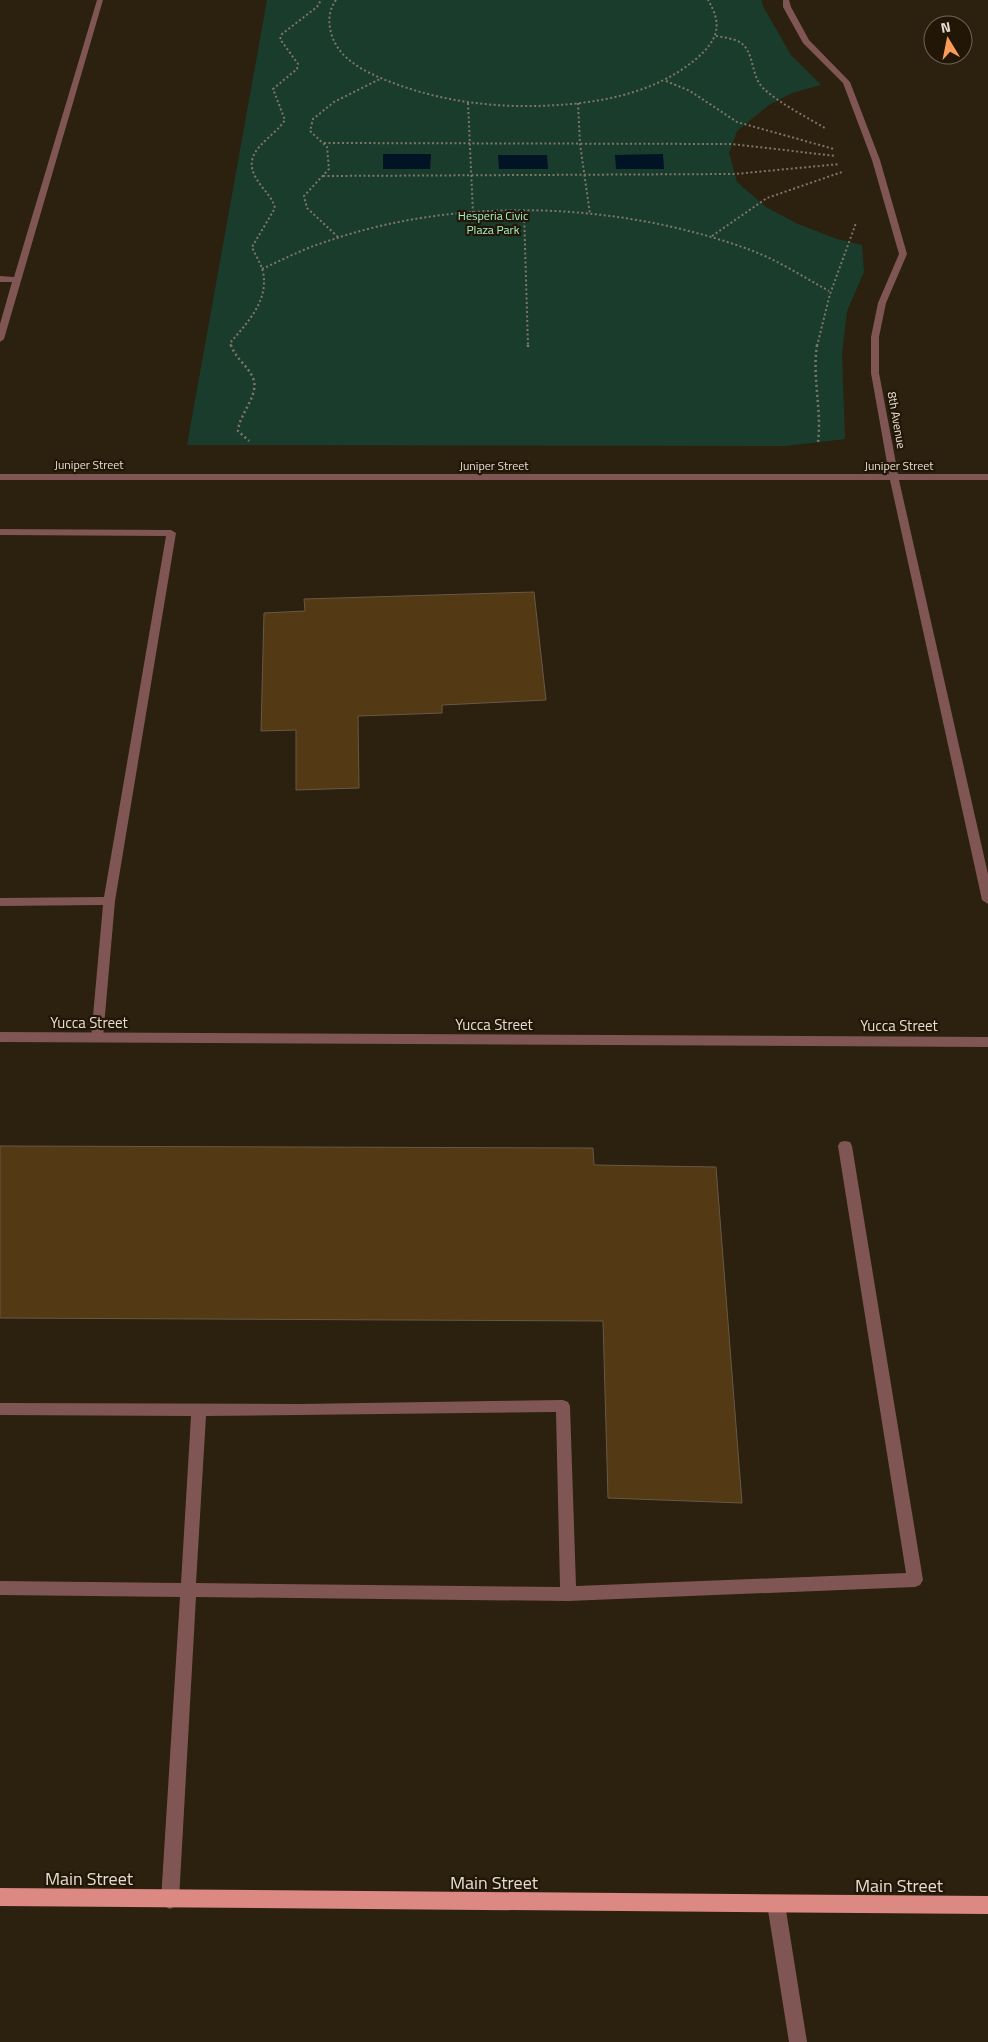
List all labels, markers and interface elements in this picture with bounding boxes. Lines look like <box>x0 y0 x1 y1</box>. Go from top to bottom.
north arrow <box>923 15 973 65</box>
text: N <box>939 16 952 38</box>
park label: Hesperia Civic Plaza Park <box>458 206 528 239</box>
street label: 8th Avenue <box>883 390 911 450</box>
street label: Juniper Street <box>54 455 124 474</box>
street label: Juniper Street <box>459 456 529 475</box>
street label: Juniper Street <box>864 456 934 475</box>
street label: Yucca Street <box>50 1011 129 1034</box>
street label: Yucca Street <box>455 1013 534 1036</box>
street label: Yucca Street <box>860 1014 939 1037</box>
street label: Main Street <box>45 1865 134 1892</box>
street label: Main Street <box>450 1869 539 1896</box>
street label: Main Street <box>855 1872 944 1899</box>

